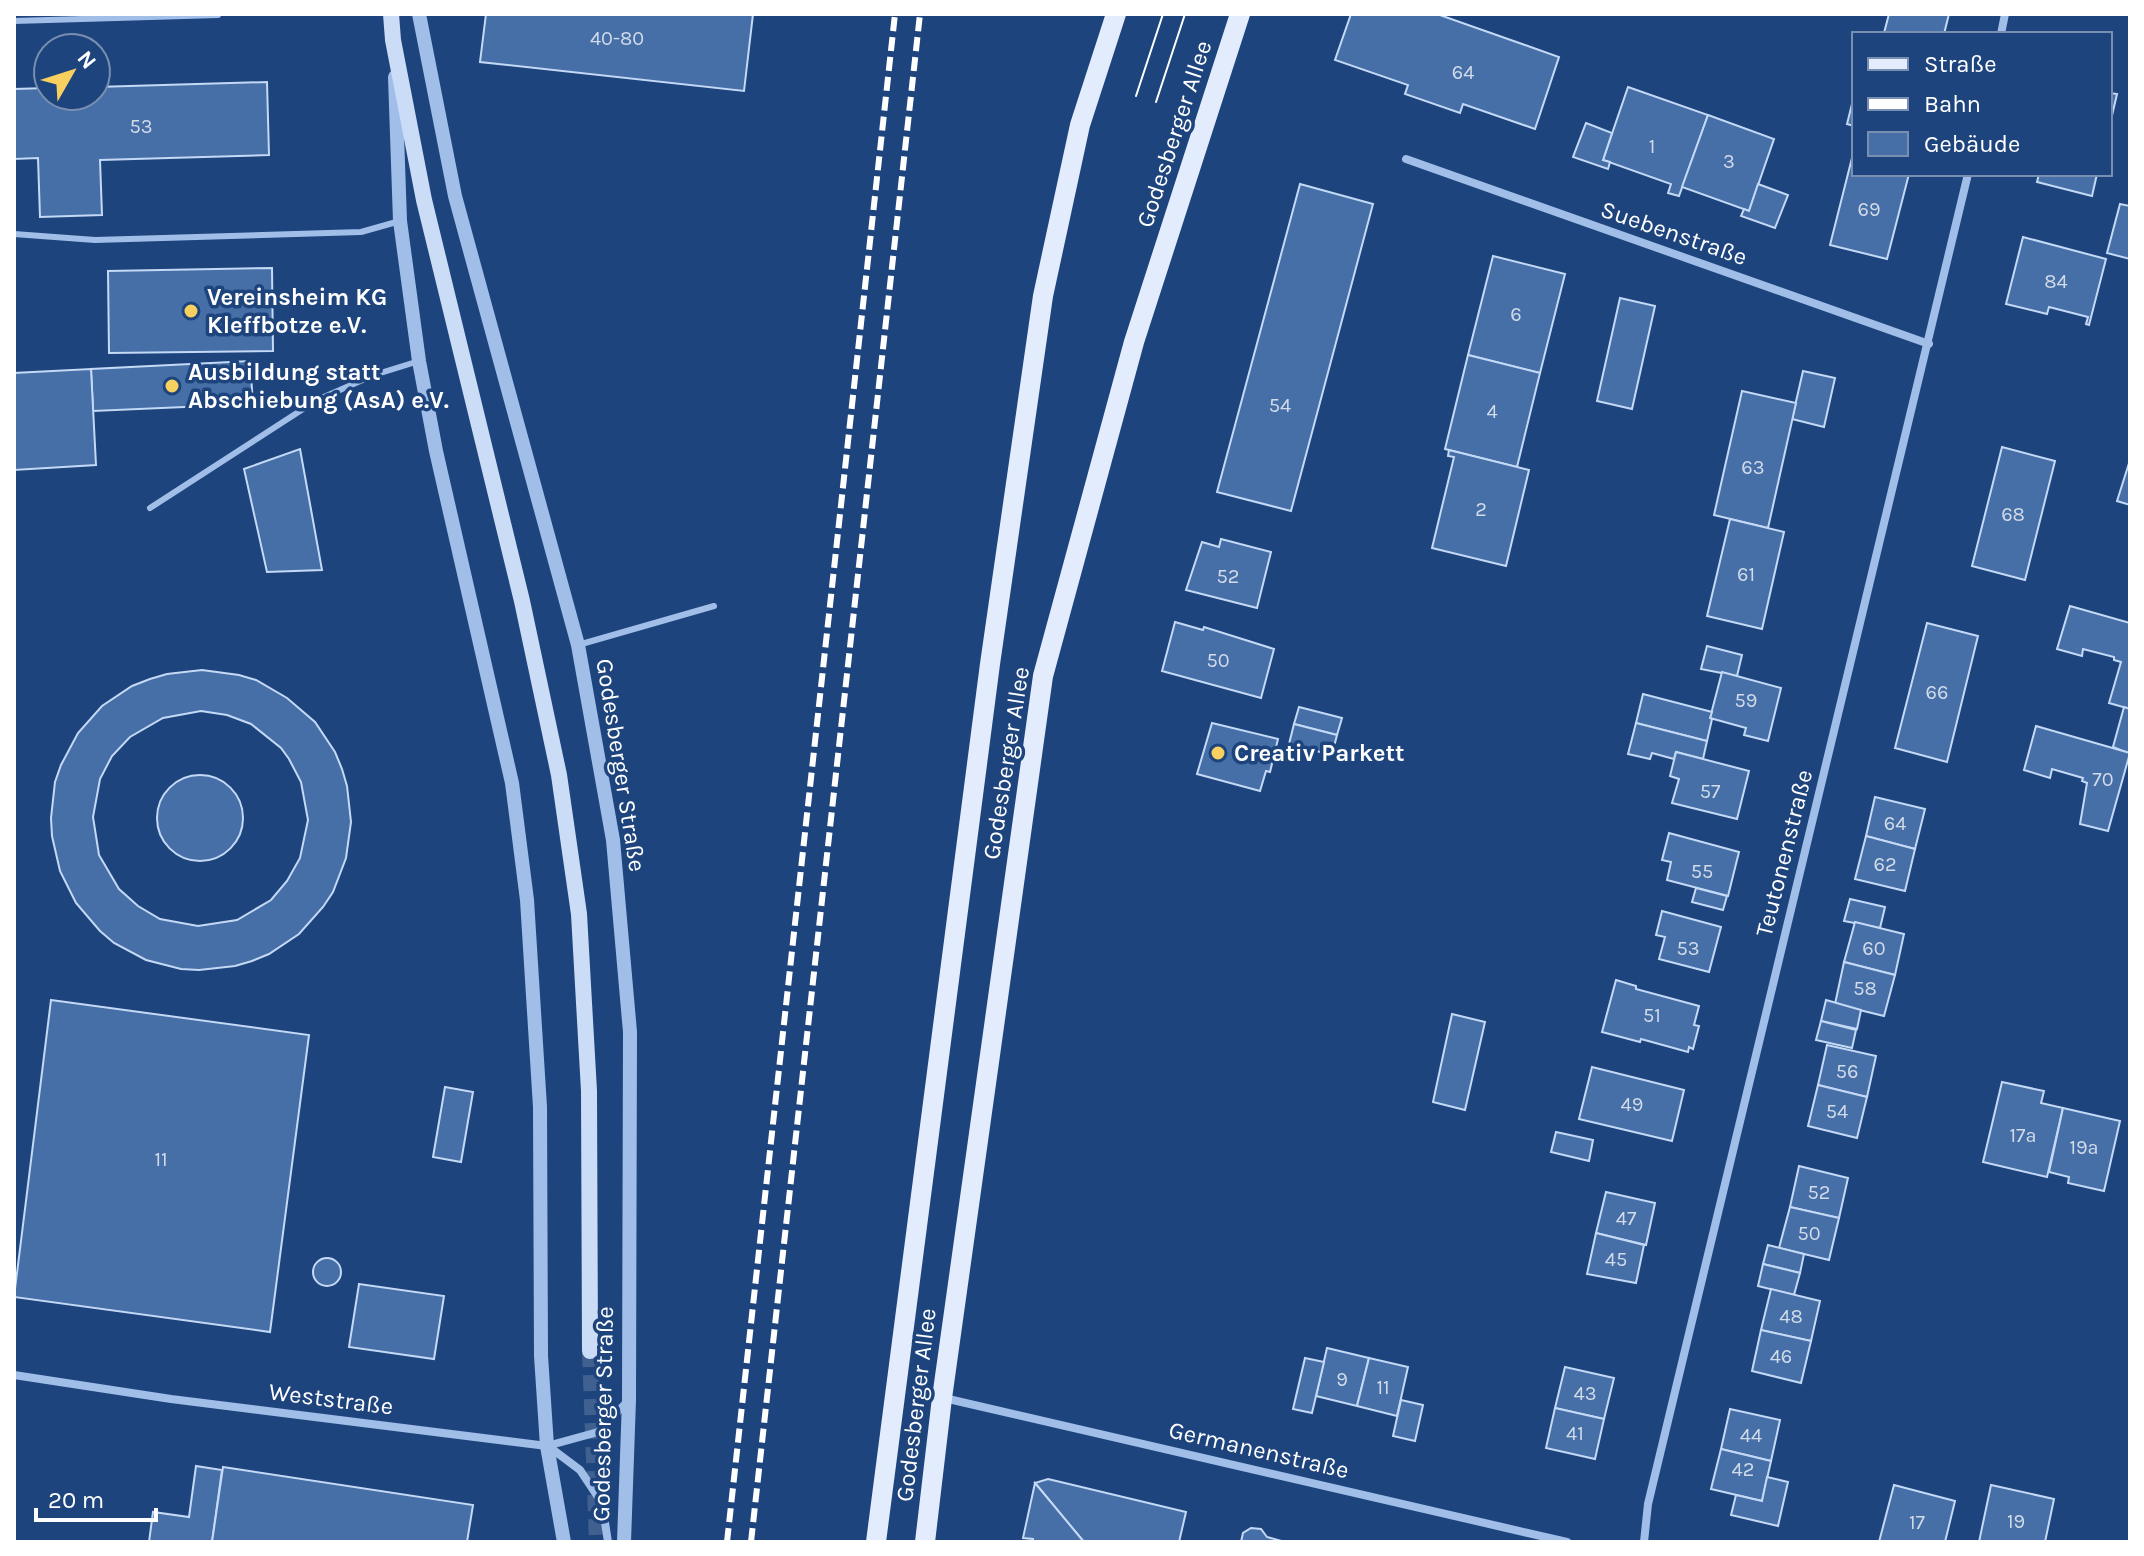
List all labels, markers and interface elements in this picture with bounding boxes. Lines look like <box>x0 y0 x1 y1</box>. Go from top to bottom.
house number: 40-80 <box>590 27 644 50</box>
north arrow <box>32 32 112 112</box>
legend <box>1852 32 2112 176</box>
street label: Godesberger Allee <box>1131 37 1217 231</box>
text: N <box>72 46 102 74</box>
text: Straße <box>1924 50 1996 78</box>
house number: 64 <box>1452 61 1474 84</box>
text: Bahn <box>1924 90 1981 118</box>
house number: 53 <box>129 115 153 138</box>
text: Gebäude <box>1924 130 2020 158</box>
house number: 1 <box>1649 135 1655 158</box>
house number: 3 <box>1723 150 1735 173</box>
street label: Suebenstraße <box>1597 195 1751 271</box>
house number: 69 <box>1857 198 1881 221</box>
house number: 84 <box>2044 270 2068 293</box>
place label: Vereinsheim KG Kleffbotze e.V. <box>207 283 387 339</box>
marker: Vereinsheim KG Kleffbotze e.V. <box>182 302 200 320</box>
house number: 6 <box>1510 303 1522 326</box>
place label: Ausbildung statt Abschiebung (AsA) e.V. <box>188 358 449 414</box>
marker: Ausbildung statt Abschiebung (AsA) e.V. <box>163 377 181 395</box>
house number: 54 <box>1269 394 1291 417</box>
house number: 4 <box>1486 400 1498 423</box>
house number: 63 <box>1741 456 1765 479</box>
house number: 2 <box>1475 498 1487 521</box>
house number: 68 <box>2001 503 2025 526</box>
house number: 61 <box>1737 563 1755 586</box>
house number: 52 <box>1217 565 1239 588</box>
house number: 50 <box>1206 649 1230 672</box>
street label: Godesberger Straße <box>590 656 652 874</box>
street label: Godesberger Allee <box>977 665 1035 861</box>
house number: 66 <box>1926 681 1948 704</box>
house number: 59 <box>1735 689 1757 712</box>
place label: Creativ Parkett <box>1234 739 1405 767</box>
marker: Creativ Parkett <box>1209 744 1227 762</box>
street label: Teutonenstraße <box>1750 767 1818 939</box>
house number: 70 <box>2092 768 2114 791</box>
house number: 57 <box>1700 780 1721 803</box>
house number: 64 <box>1884 812 1906 835</box>
house number: 62 <box>1873 853 1897 876</box>
house number: 55 <box>1691 860 1713 883</box>
house number: 53 <box>1676 937 1700 960</box>
house number: 60 <box>1862 937 1886 960</box>
house number: 58 <box>1853 977 1877 1000</box>
house number: 51 <box>1643 1004 1661 1027</box>
house number: 56 <box>1836 1060 1858 1083</box>
house number: 49 <box>1621 1093 1643 1116</box>
house number: 54 <box>1826 1100 1848 1123</box>
house number: 17a <box>2009 1124 2037 1147</box>
house number: 19a <box>2069 1136 2099 1159</box>
house number: 11 <box>154 1148 168 1171</box>
house number: 52 <box>1808 1181 1830 1204</box>
house number: 47 <box>1616 1207 1637 1230</box>
house number: 50 <box>1797 1222 1821 1245</box>
house number: 45 <box>1605 1248 1627 1271</box>
house number: 48 <box>1779 1305 1803 1328</box>
street label: Godesberger Straße <box>587 1306 619 1522</box>
street label: Godesberger Allee <box>890 1307 942 1503</box>
house number: 46 <box>1770 1345 1792 1368</box>
house number: 9 <box>1336 1368 1348 1391</box>
house number: 11 <box>1376 1376 1390 1399</box>
street label: Weststraße <box>267 1377 395 1421</box>
house number: 43 <box>1574 1382 1596 1405</box>
street label: Germanenstraße <box>1166 1416 1352 1484</box>
house number: 41 <box>1566 1422 1584 1445</box>
house number: 44 <box>1740 1424 1762 1447</box>
house number: 42 <box>1732 1458 1754 1481</box>
scale bar <box>36 1472 156 1522</box>
text: 20 m <box>48 1486 104 1514</box>
house number: 19 <box>2007 1510 2025 1533</box>
house number: 17 <box>1909 1511 1926 1534</box>

